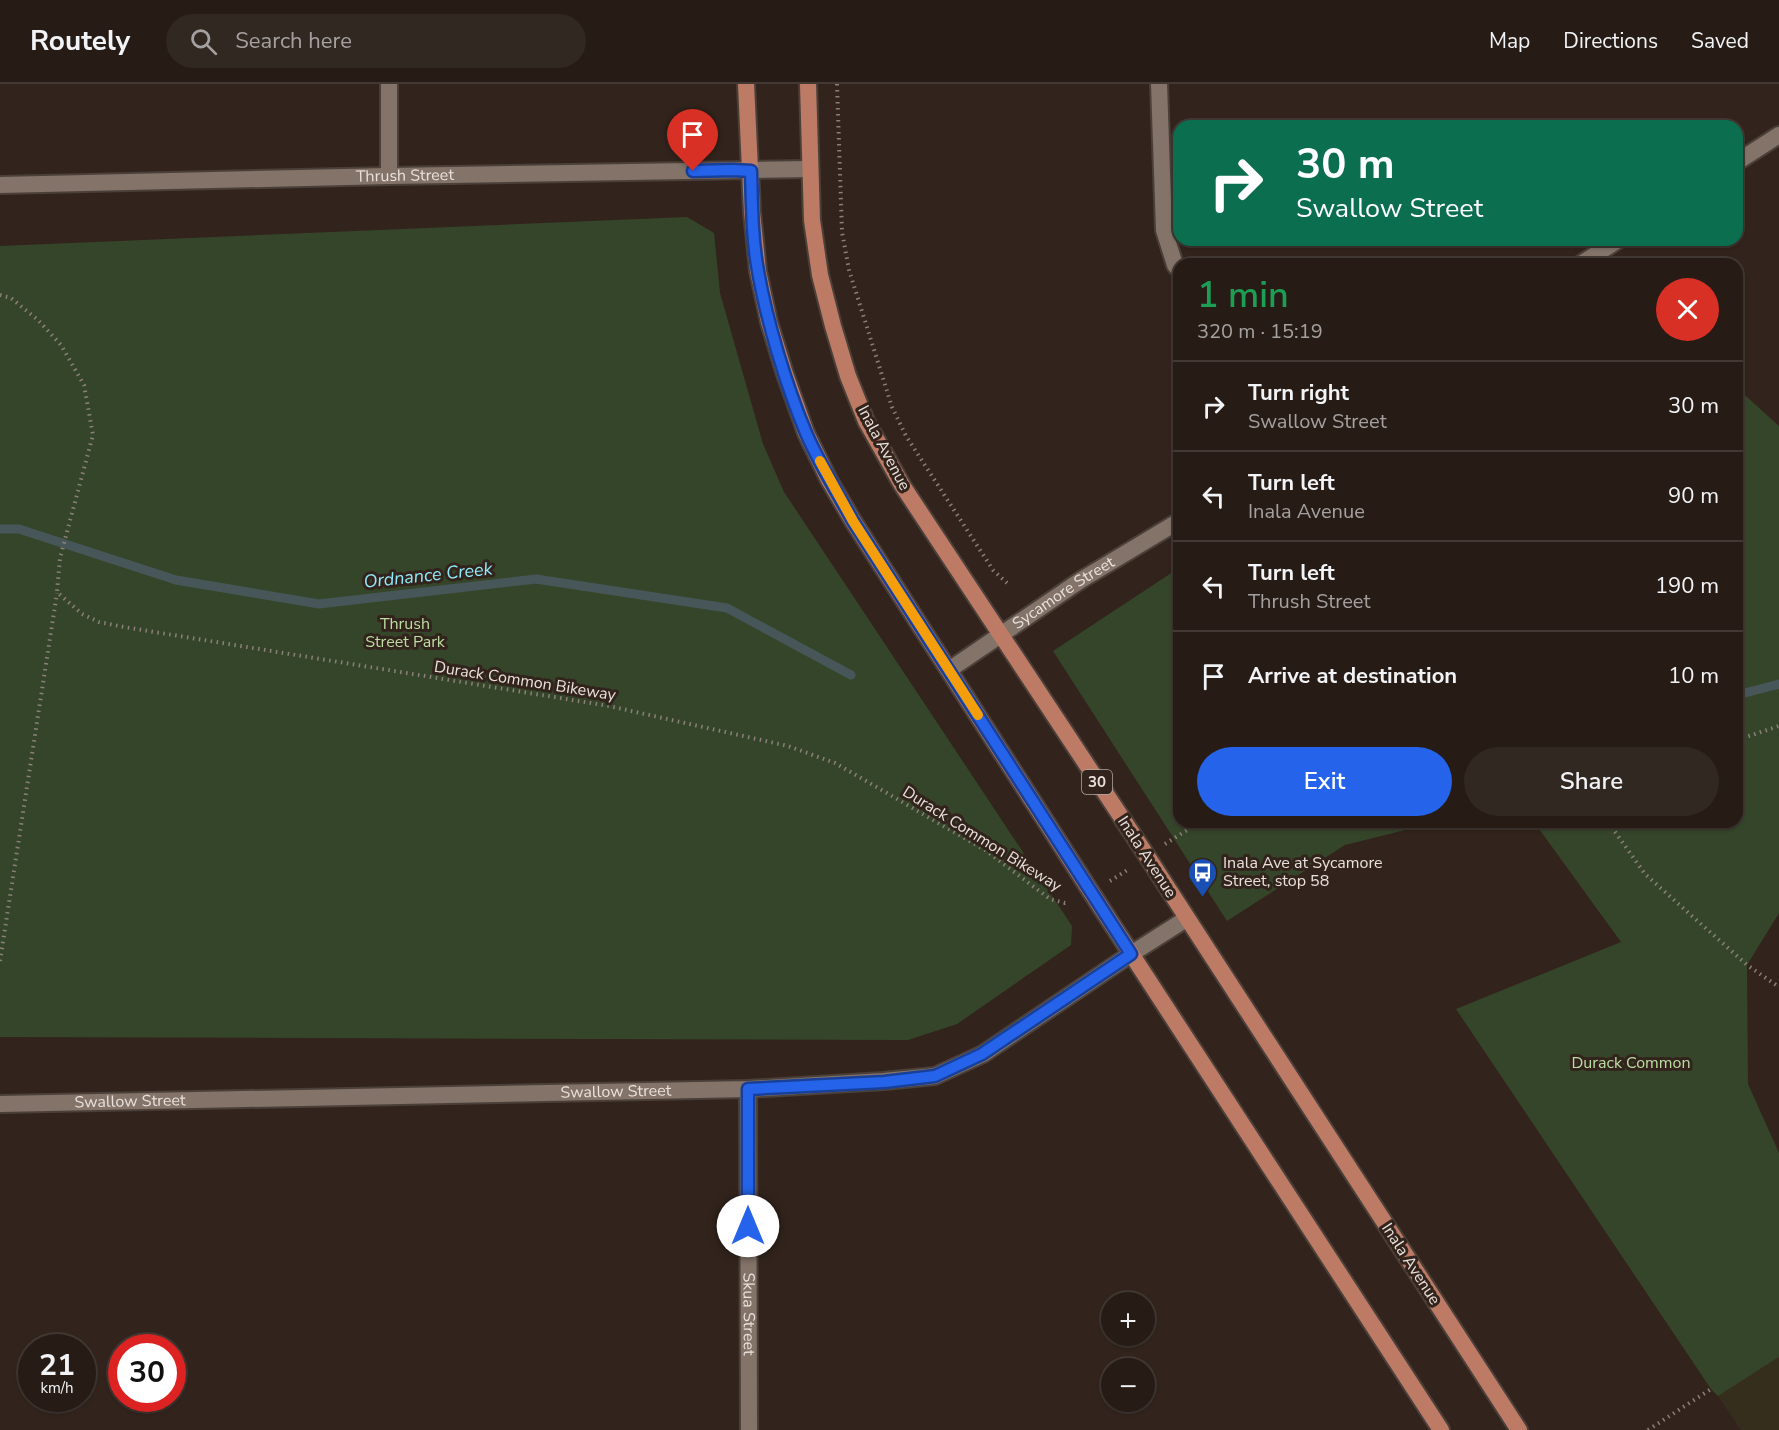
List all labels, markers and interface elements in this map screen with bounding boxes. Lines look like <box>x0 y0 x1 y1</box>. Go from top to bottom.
search box <box>166 14 586 68</box>
text: Routely <box>30 22 130 60</box>
icon: search <box>187 25 220 58</box>
text: Search here <box>235 26 352 56</box>
text: Map <box>1489 27 1530 55</box>
text: Directions <box>1563 27 1658 55</box>
text: Saved <box>1691 27 1749 55</box>
pin <box>667 109 718 171</box>
icon: arrive <box>676 118 709 151</box>
text: 30 m <box>1296 136 1395 193</box>
icon: right <box>1197 144 1275 222</box>
street label: Thrush Street <box>356 164 454 188</box>
text: Swallow Street <box>1296 190 1483 227</box>
text: 1 min <box>1197 271 1289 320</box>
button: close <box>1656 278 1719 341</box>
text: 320 m · 15:19 <box>1197 318 1323 345</box>
text: Turn right <box>1248 378 1349 408</box>
icon: right <box>1197 390 1230 423</box>
text: 30 m <box>1668 391 1719 421</box>
street label: Inala Avenue <box>852 402 916 494</box>
text: Swallow Street <box>1248 408 1387 435</box>
text: Turn left <box>1248 468 1335 498</box>
icon: left <box>1197 480 1230 513</box>
text: 90 m <box>1668 481 1719 511</box>
text: Inala Avenue <box>1248 498 1365 525</box>
street label: Sycamore Street <box>1008 551 1119 635</box>
water label: Ordnance Creek <box>362 556 495 594</box>
text: Turn left <box>1248 558 1335 588</box>
icon: left <box>1197 570 1230 603</box>
text: 190 m <box>1655 571 1719 601</box>
text: Thrush Street <box>1248 588 1370 615</box>
park label: Thrush Street Park <box>365 613 446 653</box>
street label: Durack Common Bikeway <box>433 656 618 706</box>
icon: arrive <box>1197 660 1230 693</box>
text: Arrive at destination <box>1248 661 1457 691</box>
text: 10 m <box>1668 661 1719 691</box>
button: Exit <box>1197 747 1452 816</box>
button: Share <box>1464 747 1719 816</box>
road number: 30 <box>1082 770 1112 794</box>
street label: Durack Common Bikeway <box>898 781 1066 897</box>
street label: Inala Avenue <box>1112 812 1182 902</box>
place label: Inala Ave at Sycamore Street, stop 58 <box>1223 852 1383 892</box>
bus stop icon: Inala Ave at Sycamore Street, stop 58 <box>1186 856 1218 898</box>
park label: Durack Common <box>1572 1052 1690 1074</box>
street label: Swallow Street <box>560 1080 672 1104</box>
street label: Swallow Street <box>74 1089 186 1114</box>
position arrow <box>716 1194 780 1258</box>
street label: Inala Avenue <box>1376 1219 1446 1309</box>
street label: Skua Street <box>738 1272 760 1356</box>
map controls <box>1101 1292 1155 1412</box>
button: + <box>1101 1292 1155 1346</box>
speed limit sign: 30 <box>108 1334 186 1412</box>
text: 21 <box>39 1345 75 1386</box>
button: − <box>1101 1358 1155 1412</box>
text: km/h <box>40 1378 74 1398</box>

